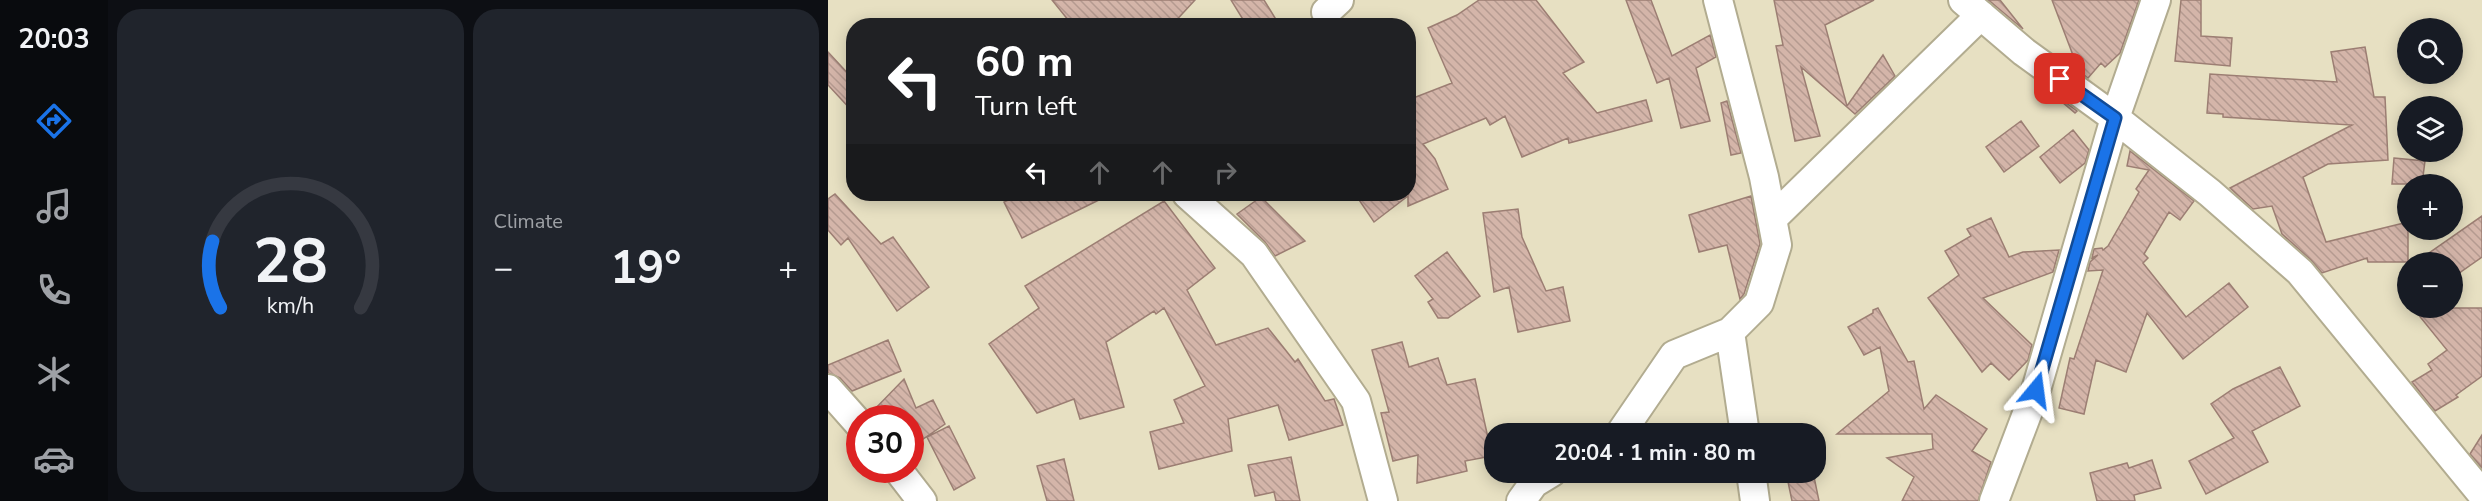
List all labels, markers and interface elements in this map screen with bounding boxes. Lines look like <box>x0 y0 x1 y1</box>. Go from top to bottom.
map controls <box>2397 18 2463 318</box>
button: search <box>2397 18 2463 84</box>
text: 20:03 <box>18 21 90 58</box>
text: 60 m <box>975 34 1074 91</box>
icon: left <box>876 42 954 120</box>
pin <box>2034 53 2085 104</box>
icon: arrive <box>2043 62 2076 95</box>
text: Turn left <box>975 88 1076 125</box>
button: layers <box>2397 96 2463 162</box>
icon: directions <box>33 100 75 142</box>
icon: left <box>1020 156 1053 189</box>
icon: ahead <box>1083 156 1116 189</box>
icon: ahead <box>1146 156 1179 189</box>
icon: right <box>1209 156 1242 189</box>
button: + <box>2397 174 2463 240</box>
icon: music <box>33 185 75 227</box>
text: Climate <box>494 208 563 235</box>
text: 28 <box>253 219 328 304</box>
text: 19° <box>610 238 681 299</box>
text: − <box>494 246 513 291</box>
text: + <box>778 246 798 291</box>
button: − <box>2397 252 2463 318</box>
icon: phone <box>33 269 75 311</box>
text: km/h <box>267 291 314 321</box>
icon: climate <box>33 353 75 395</box>
position arrow <box>2004 358 2068 422</box>
speed limit sign: 30 <box>846 405 924 483</box>
icon: car <box>33 438 75 480</box>
text: 20:04 · 1 min · 80 m <box>1554 438 1756 468</box>

